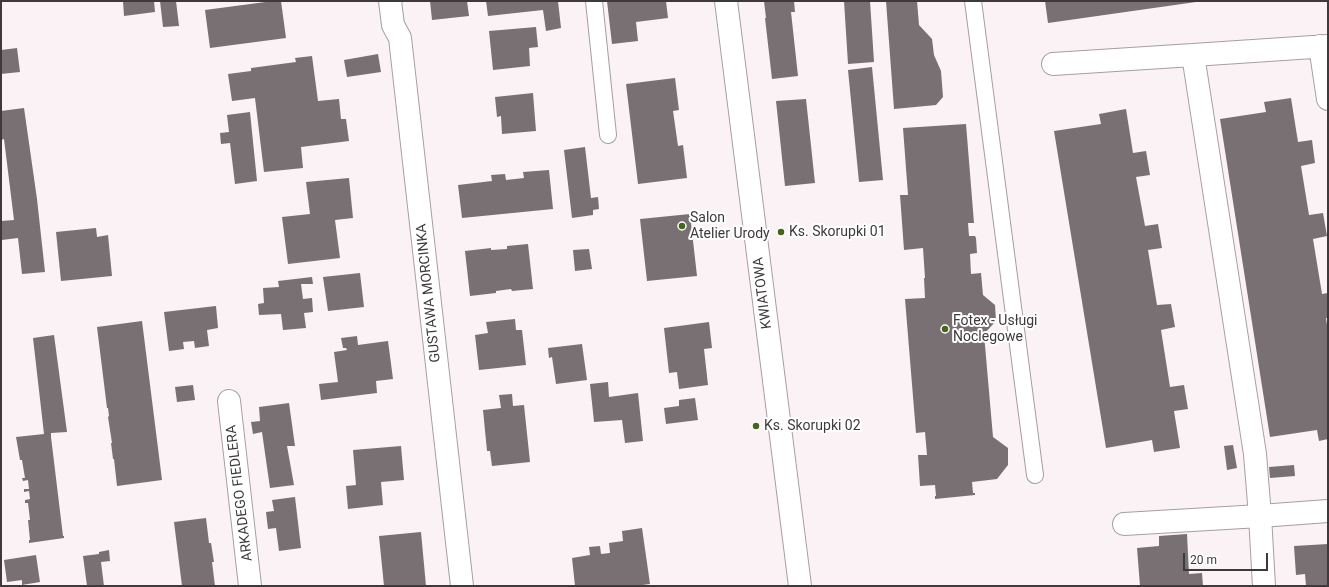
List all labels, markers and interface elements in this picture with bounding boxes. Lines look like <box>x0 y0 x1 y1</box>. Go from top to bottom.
place label: Salon Atelier Urody <box>690 210 770 242</box>
marker: Salon Atelier Urody <box>677 221 687 231</box>
street label: GUSTAWA MORCINKA <box>413 223 445 363</box>
place label: Ks. Skorupki 01 <box>789 224 886 240</box>
marker: Ks. Skorupki 01 <box>776 227 786 237</box>
street label: KWIATOWA <box>750 256 776 330</box>
place label: Fotex - Usługi Noclegowe <box>953 313 1037 346</box>
marker: Fotex - Usługi Noclegowe <box>940 324 950 334</box>
place label: Ks. Skorupki 02 <box>764 418 861 434</box>
marker: Ks. Skorupki 02 <box>751 421 761 431</box>
street label: ARKADEGO FIEDLERA <box>223 424 257 562</box>
scale bar <box>1185 545 1270 571</box>
text: 20 m <box>1190 553 1217 567</box>

